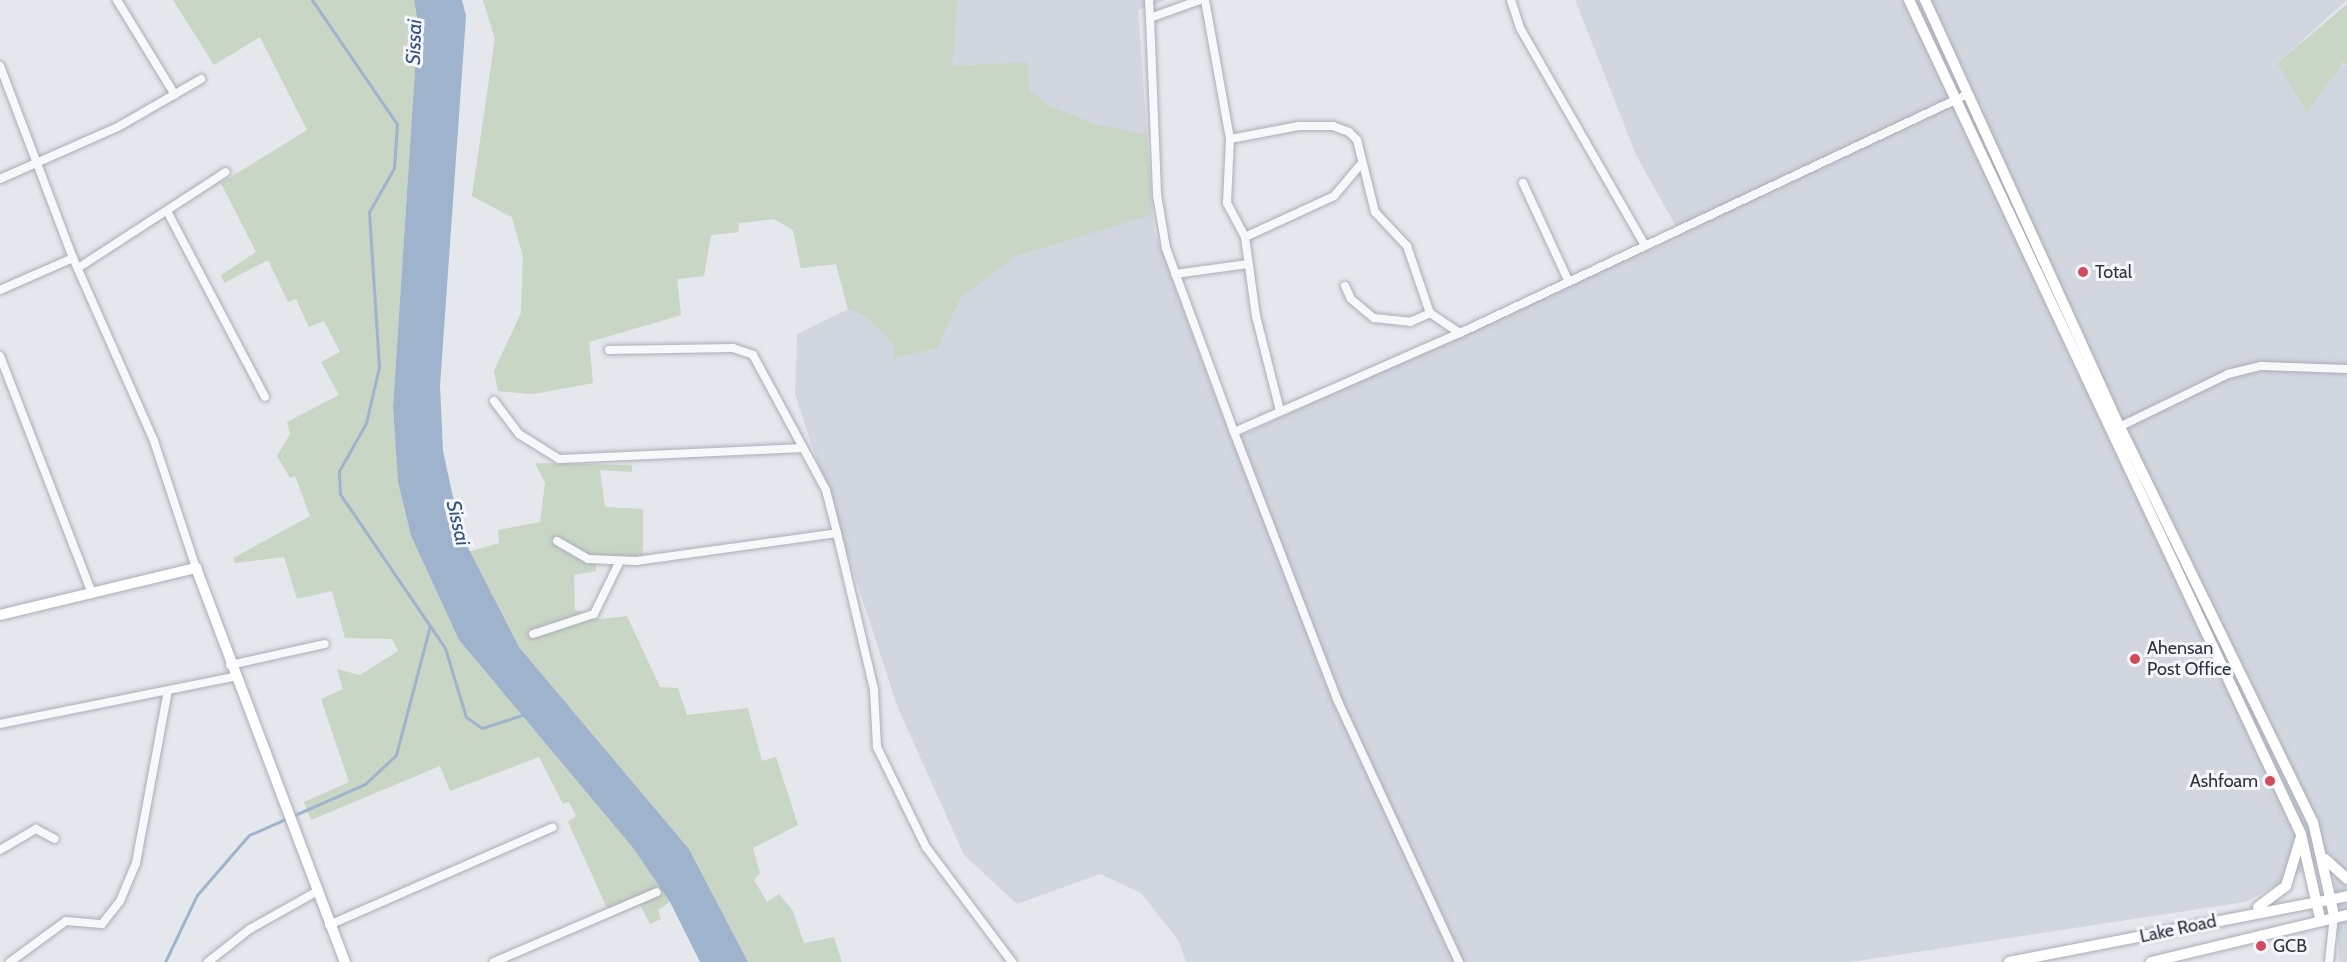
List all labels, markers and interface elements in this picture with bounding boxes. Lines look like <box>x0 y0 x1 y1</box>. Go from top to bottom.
water label: Sissai <box>401 19 427 65</box>
place label: Total <box>2095 261 2132 283</box>
marker: Total <box>2076 265 2090 279</box>
water label: Sissai <box>441 498 475 548</box>
place label: Ahensan Post Office <box>2147 638 2231 680</box>
marker: Ahensan Post Office <box>2128 652 2142 666</box>
place label: Ashfoam <box>2190 770 2258 792</box>
marker: Ashfoam <box>2263 774 2277 788</box>
street label: Lake Road <box>2138 910 2218 948</box>
place label: GCB <box>2273 935 2307 957</box>
marker: GCB <box>2254 939 2268 953</box>

